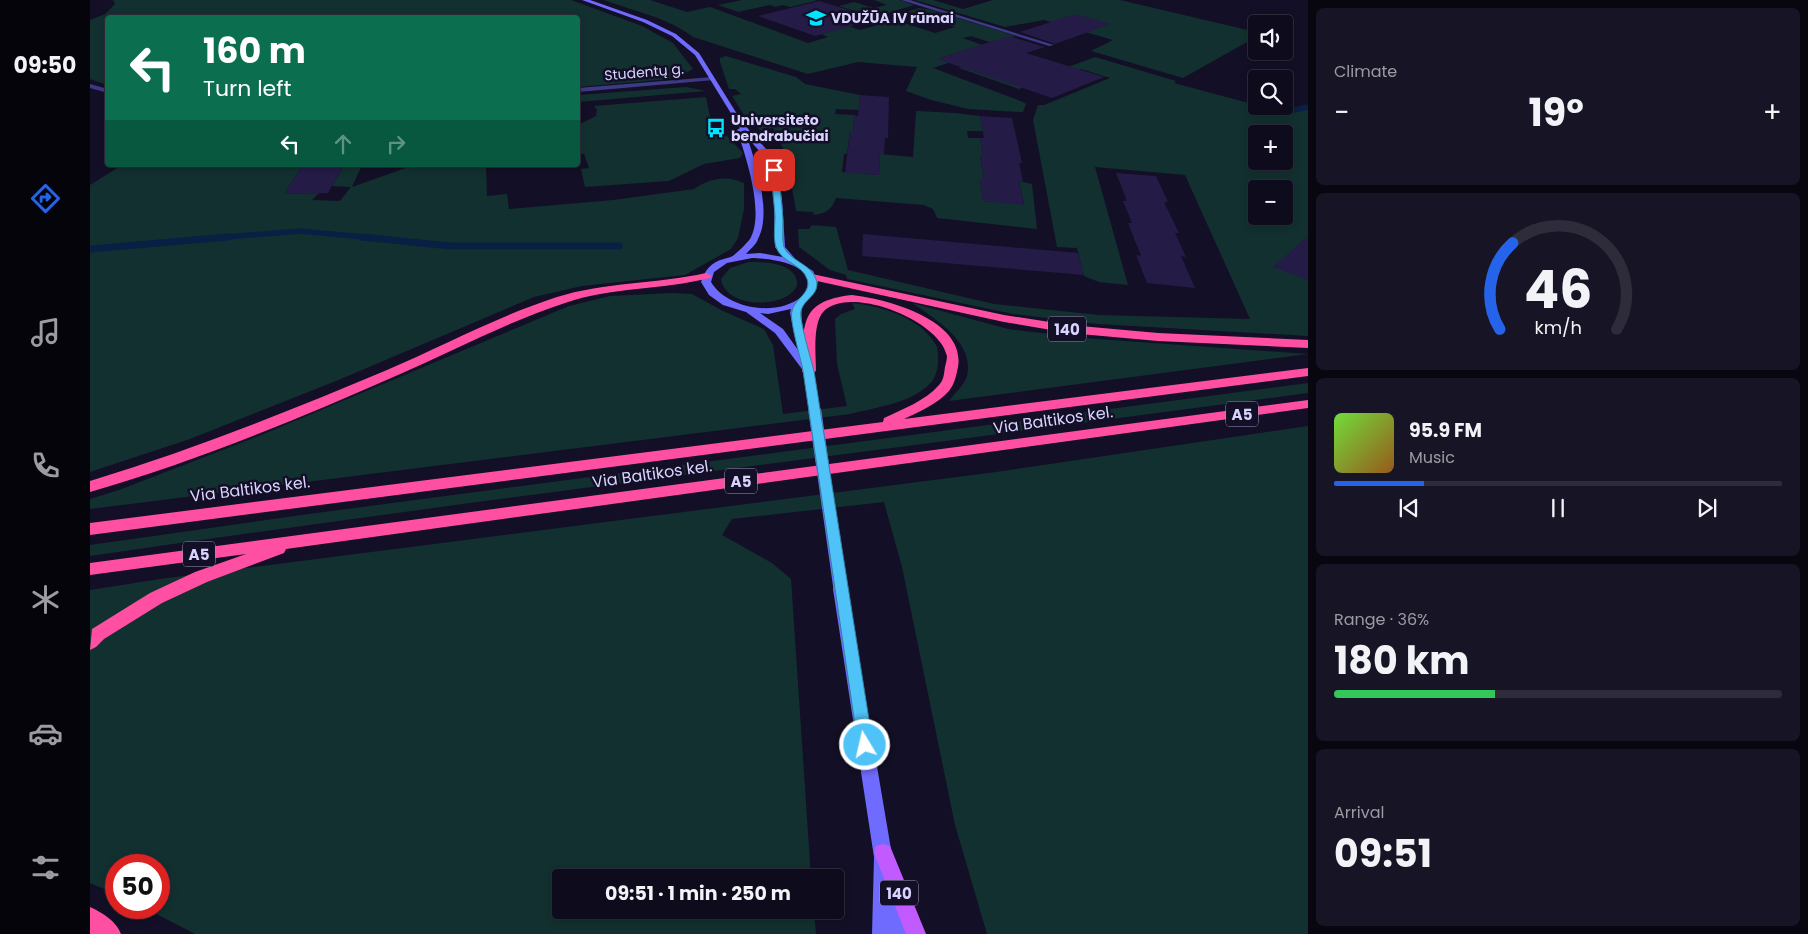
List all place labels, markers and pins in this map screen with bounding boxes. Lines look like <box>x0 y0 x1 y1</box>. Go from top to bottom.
school or university icon: VDUŽŪA IV rūmai <box>805 7 827 29</box>
place label: VDUŽŪA IV rūmai <box>831 8 954 28</box>
place label: Universiteto bendrabučiai <box>731 110 829 146</box>
bus stop icon: Universiteto bendrabučiai <box>705 117 727 139</box>
pin <box>753 149 795 191</box>

